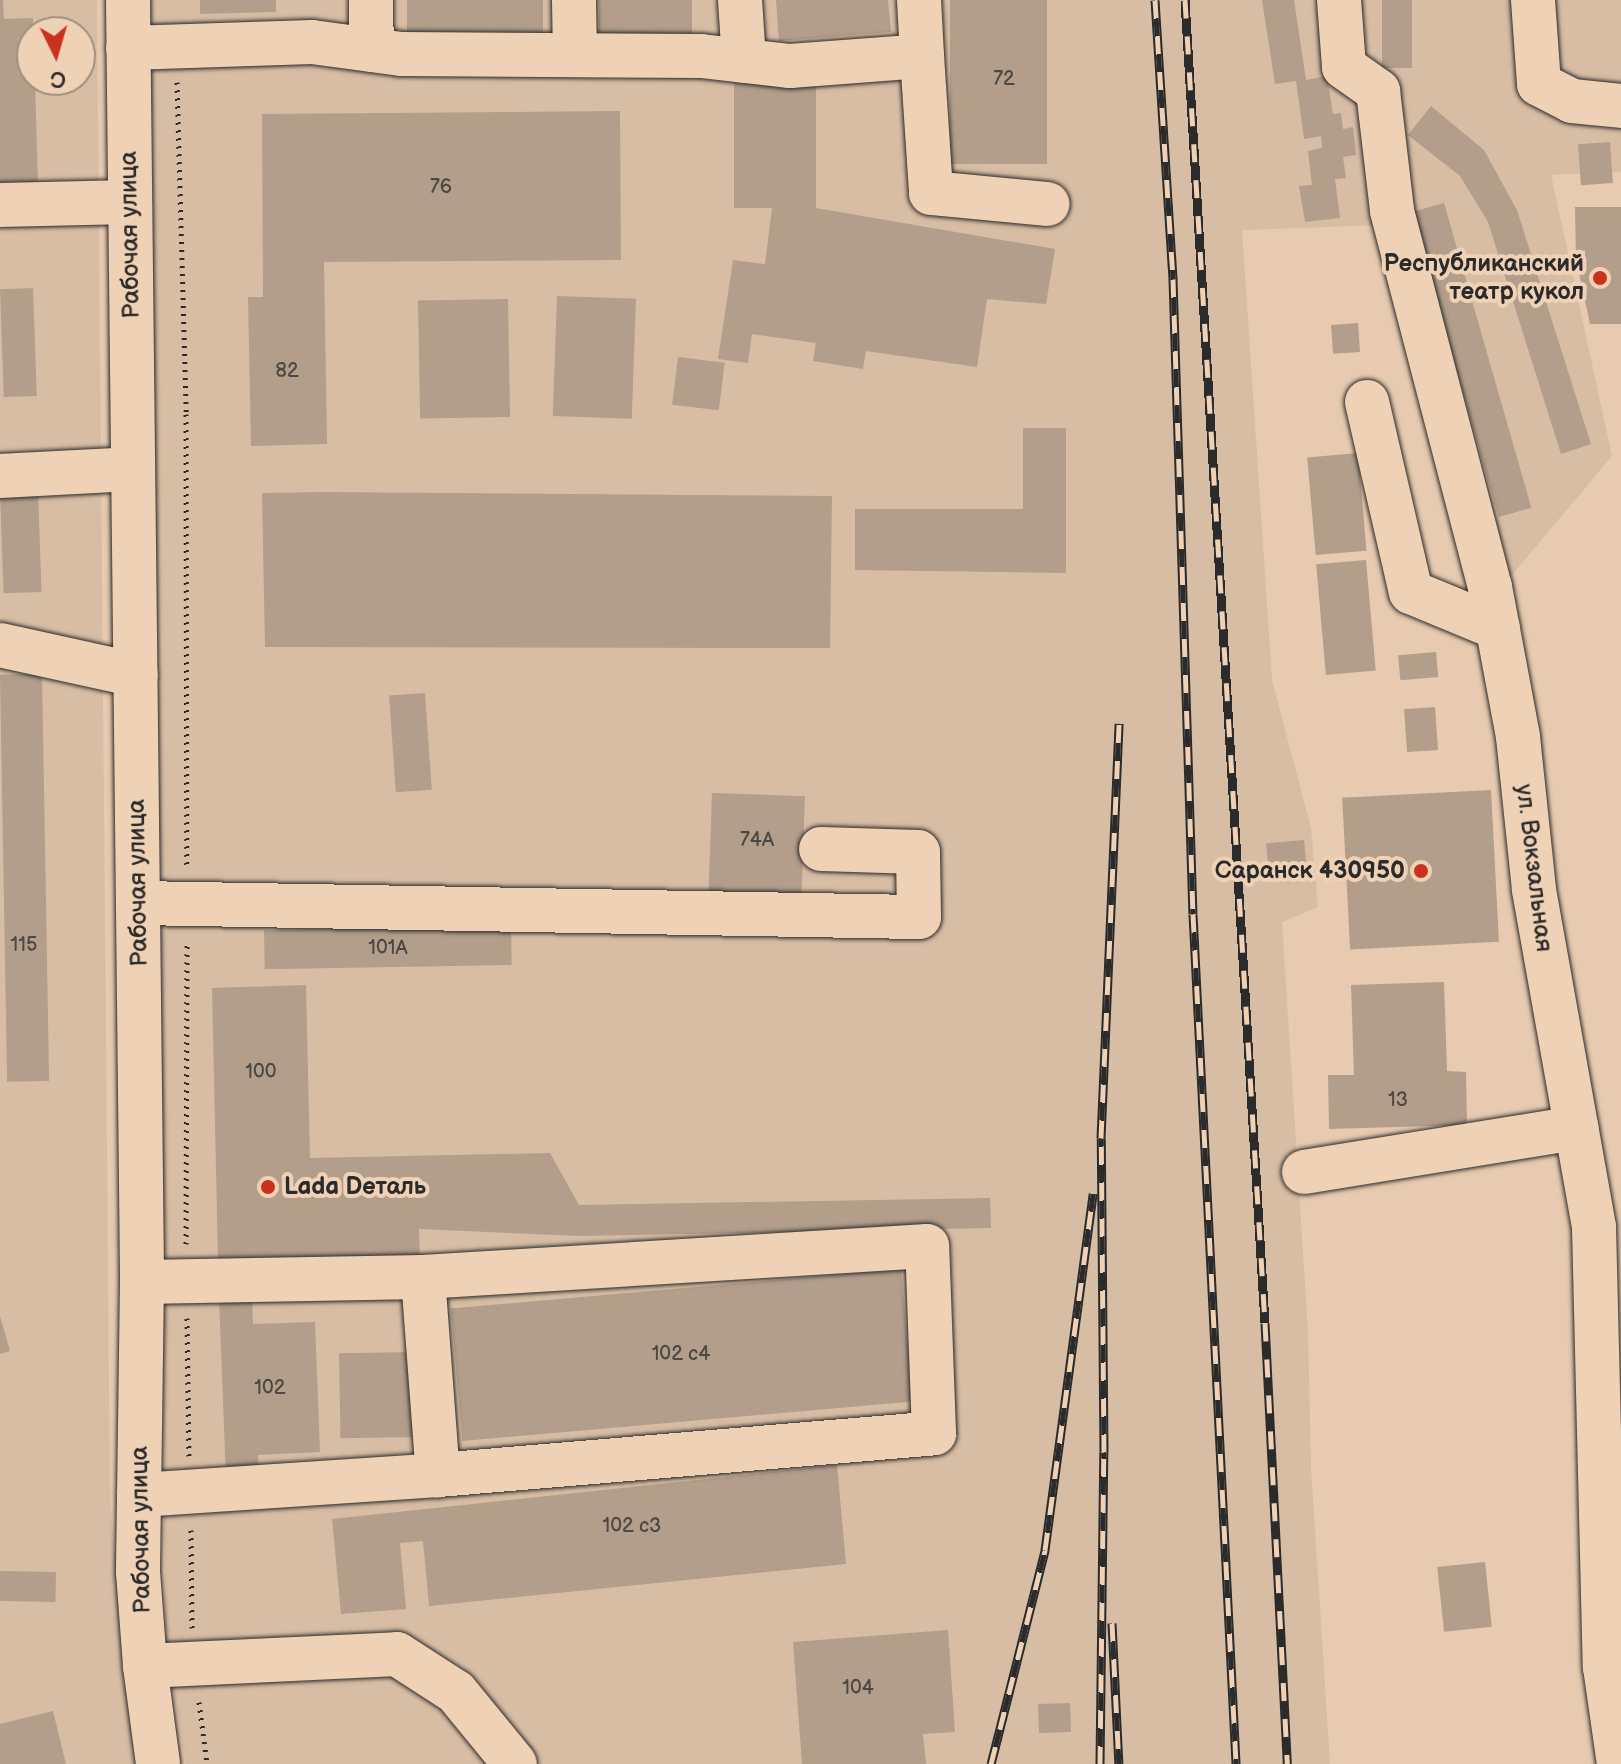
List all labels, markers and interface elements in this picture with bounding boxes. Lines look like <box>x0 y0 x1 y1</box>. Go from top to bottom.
north arrow <box>16 16 96 96</box>
text: С <box>49 64 67 93</box>
house number: 72 <box>993 67 1015 91</box>
street label: Рабочая улица <box>114 151 146 319</box>
house number: 76 <box>430 175 452 199</box>
place label: Республиканский театр кукол <box>1384 250 1584 306</box>
marker: Республиканский театр кукол <box>1591 269 1609 287</box>
house number: 82 <box>275 359 299 383</box>
street label: ул. Вокзальная <box>1509 783 1559 953</box>
street label: Рабочая улица <box>122 799 154 967</box>
house number: 74А <box>740 828 774 852</box>
place label: Саранск 430950 <box>1215 857 1405 885</box>
marker: Саранск 430950 <box>1412 862 1430 880</box>
house number: 115 <box>11 933 37 957</box>
house number: 101А <box>368 936 408 960</box>
house number: 100 <box>245 1060 277 1084</box>
house number: 13 <box>1388 1088 1408 1112</box>
place label: Lada Dеталь <box>284 1173 426 1201</box>
marker: Lada Dеталь <box>259 1178 277 1196</box>
house number: 102 с4 <box>652 1342 710 1366</box>
house number: 102 <box>254 1376 286 1400</box>
street label: Рабочая улица <box>125 1446 157 1614</box>
house number: 102 с3 <box>603 1514 661 1538</box>
house number: 104 <box>842 1676 874 1700</box>

